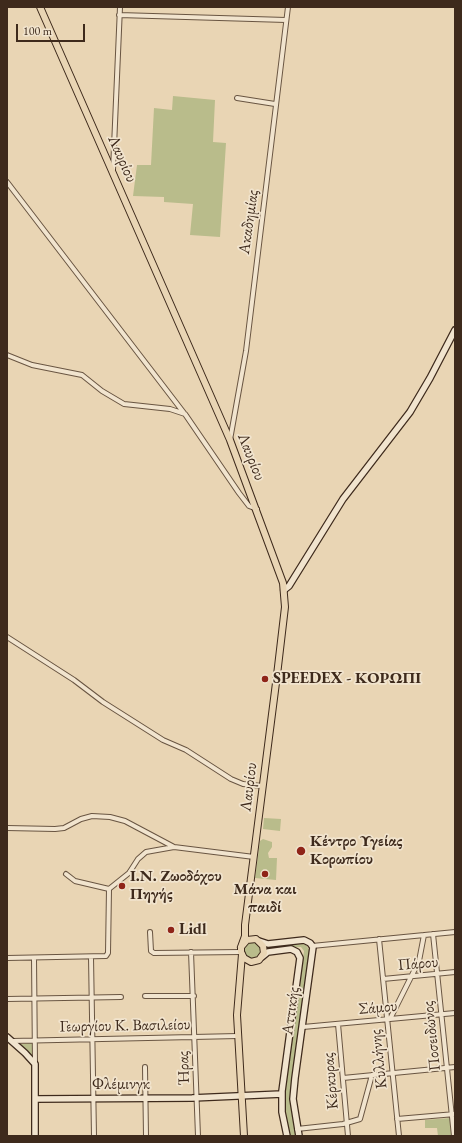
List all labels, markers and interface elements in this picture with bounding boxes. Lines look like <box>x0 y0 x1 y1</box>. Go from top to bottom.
scale bar <box>18 16 87 42</box>
text: 100 m <box>23 23 52 39</box>
street label: Λαυρίου <box>103 133 141 185</box>
street label: Ακαδημίας <box>235 188 263 256</box>
street label: Λαυρίου <box>233 431 269 483</box>
place label: SPEEDEX - ΚΟΡΩΠΙ <box>273 669 421 689</box>
marker: SPEEDEX - ΚΟΡΩΠΙ <box>260 674 270 684</box>
street label: Λαυρίου <box>236 761 262 813</box>
place label: Κέντρο Υγείας Κορωπίου <box>310 832 402 870</box>
marker: Κέντρο Υγείας Κορωπίου <box>295 845 307 857</box>
place label: Ι.Ν. Ζωοδόχου Πηγής <box>130 867 222 905</box>
marker: Μάνα και παιδί <box>260 869 270 879</box>
place label: Μάνα και παιδί <box>234 880 296 918</box>
marker: Ι.Ν. Ζωοδόχου Πηγής <box>117 881 127 891</box>
place label: Lidl <box>179 920 207 940</box>
marker: Lidl <box>166 925 176 935</box>
street label: Πάρου <box>397 953 439 975</box>
street label: Αττικής <box>278 986 304 1036</box>
street label: Σάμου <box>358 997 398 1019</box>
street label: Ποσειδώνος <box>419 1000 445 1072</box>
street label: Γεωργίου Κ. Βασιλείου <box>59 1015 191 1037</box>
street label: Κυλλήνης <box>366 1028 392 1090</box>
street label: Ήρας <box>174 1050 194 1086</box>
street label: Κέρκυρας <box>319 1052 343 1110</box>
street label: Φλέμινγκ <box>92 1075 150 1095</box>

